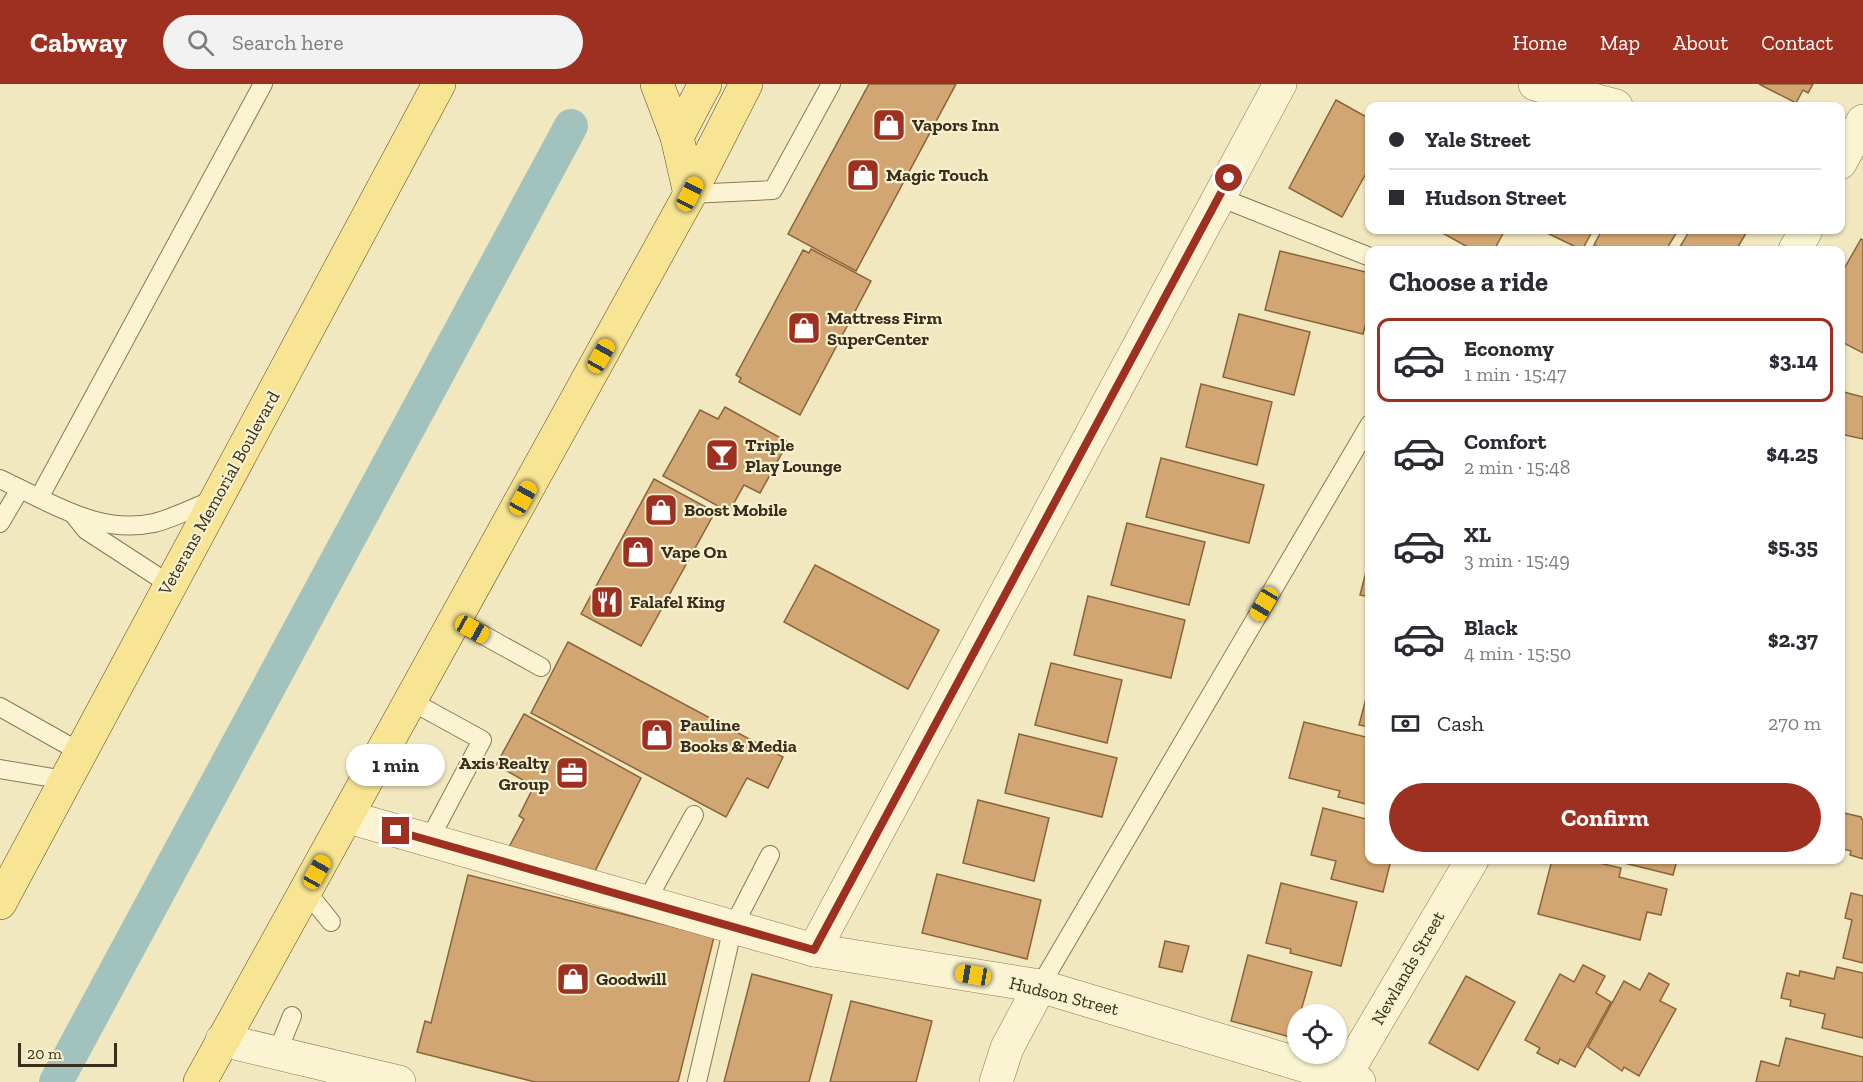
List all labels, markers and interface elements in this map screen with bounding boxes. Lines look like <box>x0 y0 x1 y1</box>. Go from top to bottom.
search box <box>163 15 583 69</box>
text: Cabway <box>30 26 127 59</box>
icon: search <box>184 26 217 59</box>
text: Search here <box>232 29 344 56</box>
text: Home <box>1513 30 1567 55</box>
text: Map <box>1600 30 1640 55</box>
text: About <box>1673 30 1728 55</box>
text: Contact <box>1761 30 1833 55</box>
shop icon: Vapors Inn <box>871 107 907 143</box>
place label: Vapors Inn <box>912 114 999 136</box>
text: Yale Street <box>1425 126 1531 153</box>
shop icon: Magic Touch <box>845 157 881 193</box>
place label: Magic Touch <box>886 164 989 186</box>
route start <box>1215 164 1242 191</box>
car <box>674 174 706 214</box>
text: Hudson Street <box>1425 184 1566 211</box>
text: Choose a ride <box>1389 266 1548 298</box>
place label: Mattress Firm SuperCenter <box>827 307 943 350</box>
shop icon: Mattress Firm SuperCenter <box>786 310 822 346</box>
icon: car <box>1392 333 1446 387</box>
text: Economy <box>1464 335 1554 362</box>
car <box>584 336 618 376</box>
text: $3.14 <box>1769 347 1818 374</box>
text: 1 min · 15:47 <box>1464 362 1566 386</box>
street label: Veterans Memorial Boulevard <box>153 387 284 600</box>
icon: car <box>1392 426 1446 480</box>
text: Comfort <box>1464 428 1546 455</box>
place label: Triple Play Lounge <box>745 434 842 477</box>
bar icon: Triple Play Lounge <box>704 437 740 473</box>
text: $4.25 <box>1766 440 1818 467</box>
text: 2 min · 15:48 <box>1464 455 1571 479</box>
car <box>506 478 540 518</box>
shop icon: Boost Mobile <box>643 492 679 528</box>
place label: Boost Mobile <box>684 499 788 521</box>
icon: car <box>1392 519 1446 573</box>
text: XL <box>1464 521 1491 548</box>
text: $5.35 <box>1767 533 1818 560</box>
shop icon: Vape On <box>620 534 656 570</box>
place label: Vape On <box>661 541 727 563</box>
text: 3 min · 15:49 <box>1464 548 1570 572</box>
restaurant icon: Falafel King <box>589 584 625 620</box>
car <box>1247 584 1281 624</box>
place label: Falafel King <box>630 591 725 613</box>
car <box>452 612 492 646</box>
icon: car <box>1392 612 1446 666</box>
text: Black <box>1464 614 1518 641</box>
text: $2.37 <box>1768 626 1818 653</box>
text: 4 min · 15:50 <box>1464 641 1571 665</box>
icon: cash <box>1389 707 1422 740</box>
text: Cash <box>1437 710 1484 737</box>
text: 270 m <box>1768 711 1821 735</box>
place label: Pauline Books & Media <box>680 714 797 757</box>
shop icon: Pauline Books & Media <box>639 717 675 753</box>
callout: 1 min <box>346 744 446 786</box>
place label: Axis Realty Group <box>459 752 549 795</box>
text: 1 min <box>372 753 419 777</box>
office icon: Axis Realty Group <box>554 755 590 791</box>
button: Confirm <box>1389 783 1821 852</box>
route end <box>382 817 409 844</box>
car <box>300 852 334 892</box>
street label: Newlands Street <box>1367 907 1450 1029</box>
shop icon: Goodwill <box>555 961 591 997</box>
car <box>954 963 992 987</box>
place label: Goodwill <box>596 968 667 990</box>
street label: Hudson Street <box>1007 972 1121 1020</box>
map controls <box>1287 1004 1347 1064</box>
button: locate <box>1287 1004 1347 1064</box>
scale bar <box>18 1040 117 1068</box>
text: 20 m <box>27 1044 62 1063</box>

